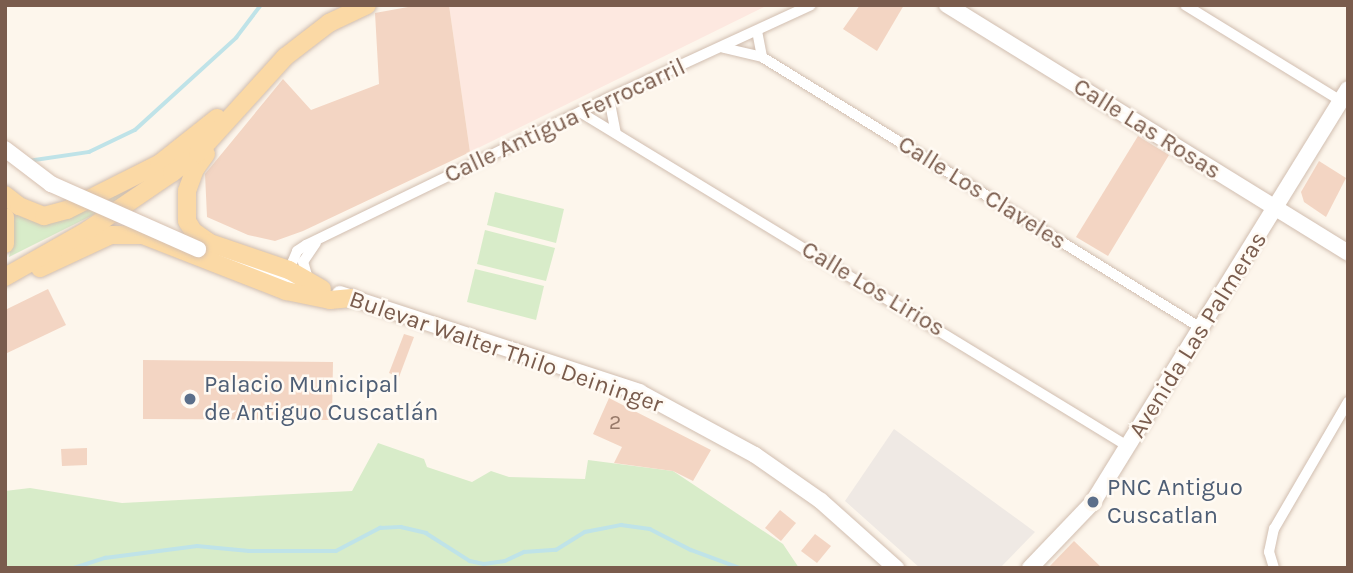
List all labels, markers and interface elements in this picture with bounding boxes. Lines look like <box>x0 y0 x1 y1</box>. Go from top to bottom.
street label: Calle Antigua Ferrocarril <box>440 53 690 189</box>
street label: Calle Las Rosas <box>1068 72 1226 186</box>
street label: Calle Los Claveles <box>893 130 1071 256</box>
street label: Avenida Las Palmeras <box>1123 227 1273 443</box>
street label: Calle Los Lirios <box>796 235 950 343</box>
street label: Bulevar Walter Thilo Deininger <box>345 285 667 419</box>
place label: Palacio Municipal de Antiguo Cuscatlán <box>204 371 438 427</box>
marker: Palacio Municipal de Antiguo Cuscatlán <box>182 391 198 407</box>
house number: 2 <box>609 409 621 435</box>
place label: PNC Antiguo Cuscatlan <box>1107 474 1243 530</box>
marker: PNC Antiguo Cuscatlan <box>1085 494 1101 510</box>

